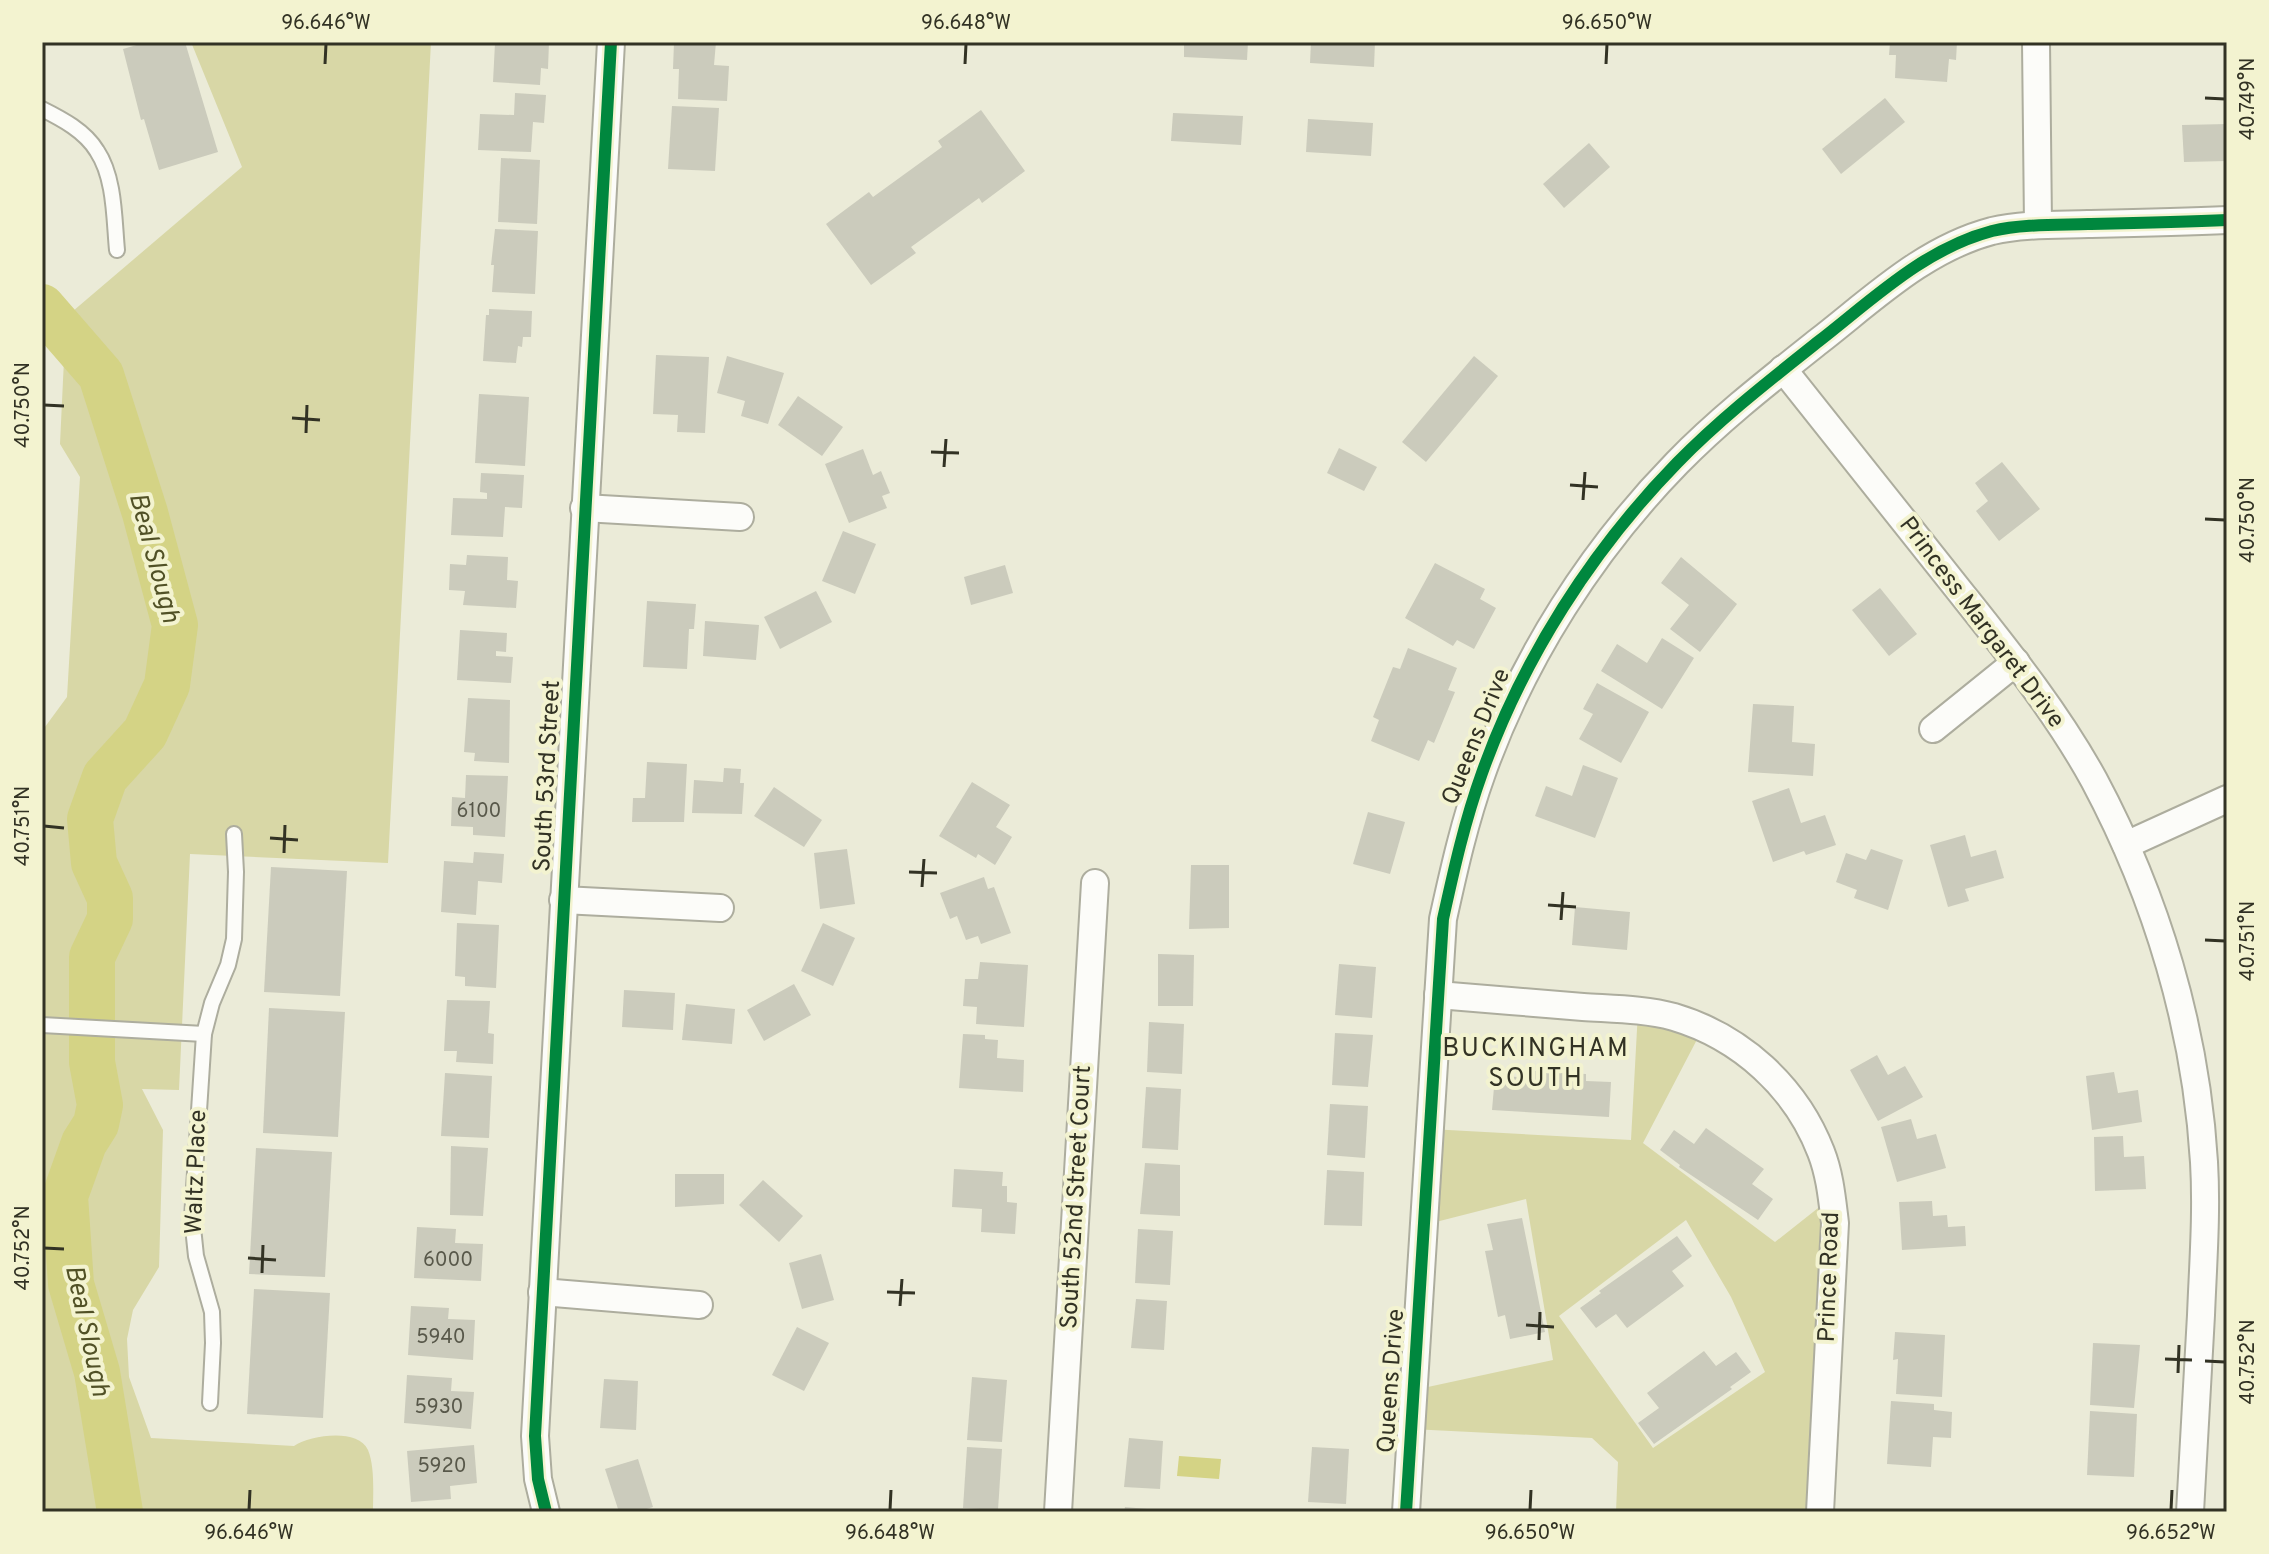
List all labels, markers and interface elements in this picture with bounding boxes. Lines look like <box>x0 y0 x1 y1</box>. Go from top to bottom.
text: 96.646°W <box>281 11 371 37</box>
text: 96.648°W <box>921 11 1011 37</box>
text: 96.650°W <box>1562 11 1652 37</box>
text: 40.749°N <box>2236 58 2262 140</box>
text: 40.750°N <box>11 362 37 448</box>
text: 40.750°N <box>2236 477 2262 563</box>
water label: Beal Slough <box>120 489 186 627</box>
street label: Princess Margaret Drive <box>1892 511 2070 735</box>
street label: Queens Drive <box>1436 664 1518 810</box>
street label: South 53rd Street <box>528 679 568 873</box>
text: 40.751°N <box>11 786 37 866</box>
house number: 6100 <box>457 799 501 825</box>
text: 40.751°N <box>2236 901 2262 981</box>
district label: BUCKINGHAM SOUTH <box>1442 1033 1630 1096</box>
street label: South 52nd Street Court <box>1055 1064 1099 1330</box>
street label: Waltz Place <box>180 1109 214 1235</box>
text: 40.752°N <box>11 1205 37 1291</box>
street label: Prince Road <box>1813 1211 1847 1343</box>
house number: 6000 <box>423 1248 473 1274</box>
water label: Beal Slough <box>56 1262 116 1400</box>
street label: Queens Drive <box>1372 1308 1412 1454</box>
text: 40.752°N <box>2236 1319 2262 1405</box>
house number: 5940 <box>416 1325 466 1351</box>
house number: 5930 <box>415 1395 463 1421</box>
house number: 5920 <box>417 1454 467 1480</box>
text: 96.646°W <box>204 1521 294 1547</box>
text: 96.648°W <box>845 1521 935 1547</box>
text: 96.650°W <box>1485 1521 1575 1547</box>
text: 96.652°W <box>2126 1521 2216 1547</box>

